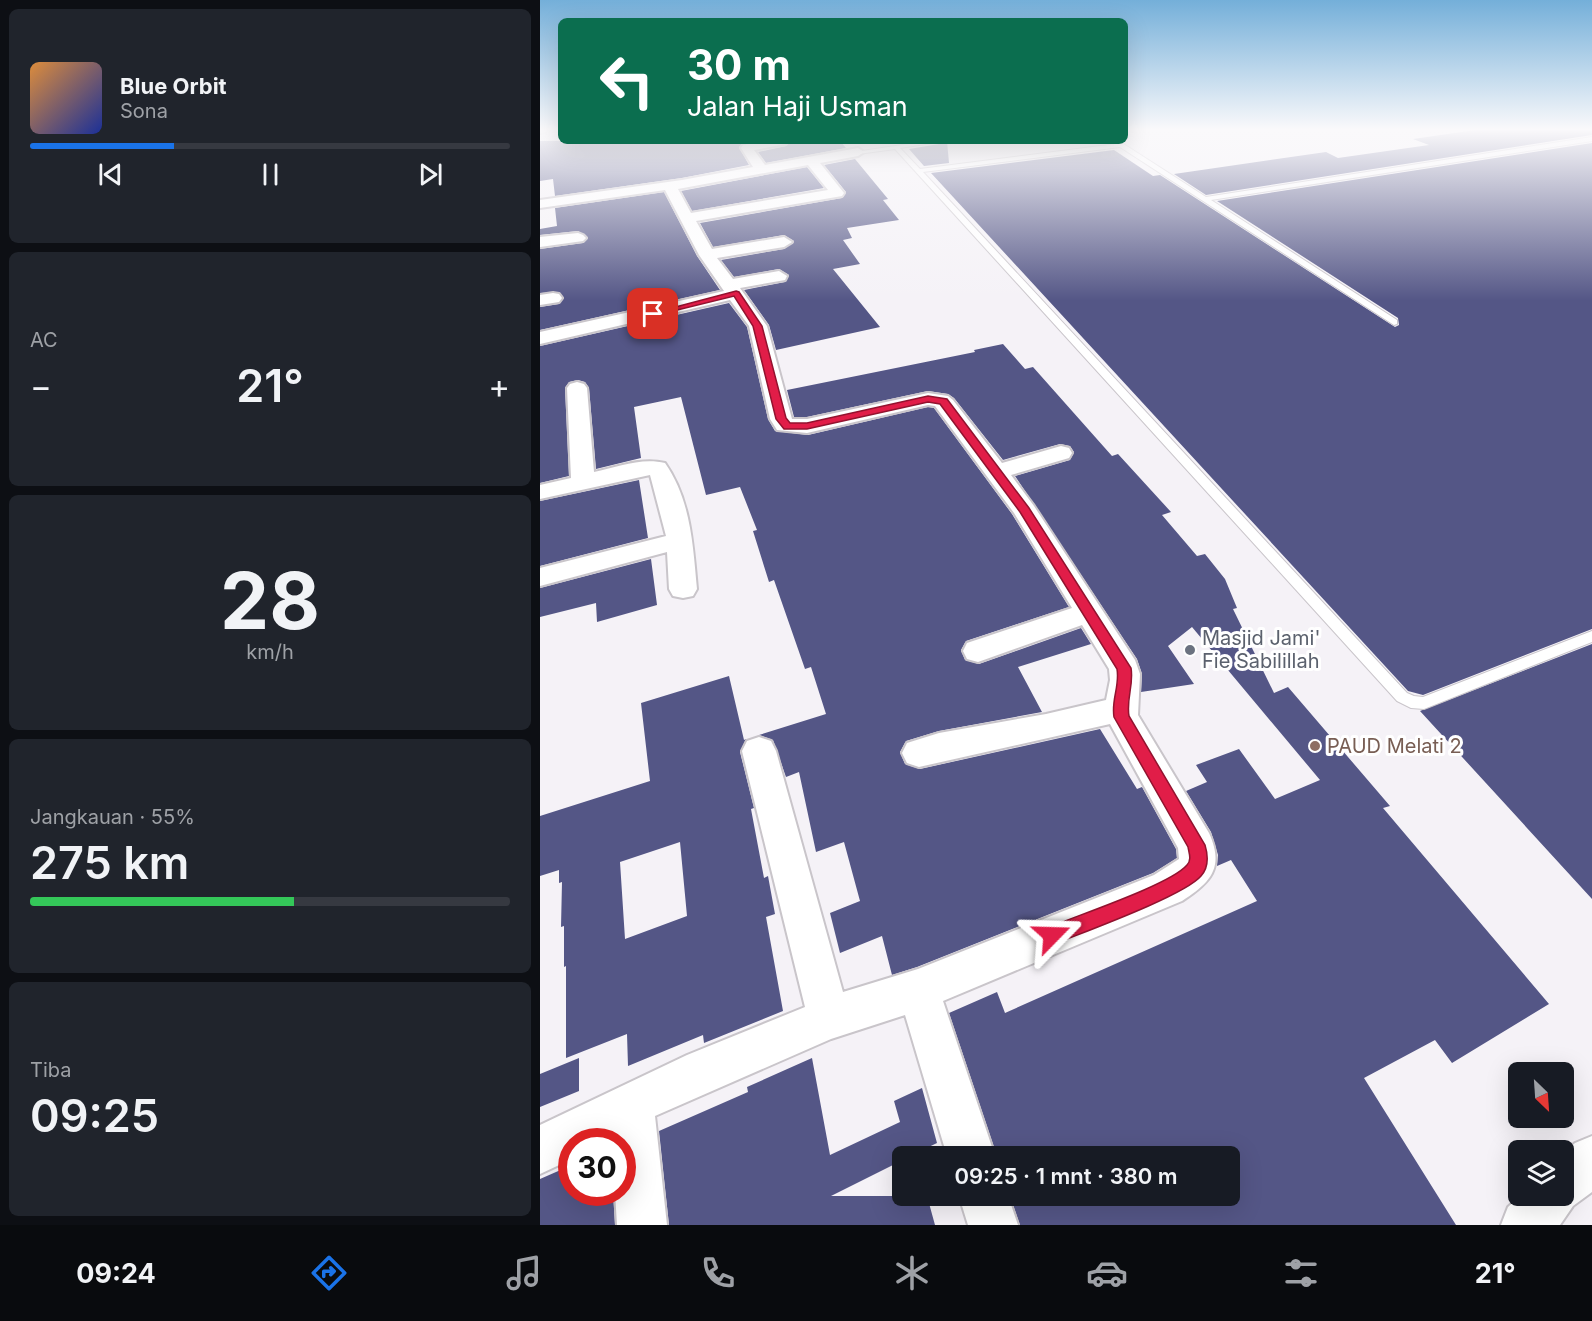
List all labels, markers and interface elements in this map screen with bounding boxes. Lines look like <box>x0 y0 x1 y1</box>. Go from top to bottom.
text: 30 m <box>687 39 791 90</box>
icon: left <box>588 42 666 120</box>
text: Blue Orbit <box>120 73 227 99</box>
text: Jalan Haji Usman <box>687 90 908 123</box>
text: Sona <box>120 99 168 123</box>
icon: previous <box>94 158 127 191</box>
icon: pause <box>254 158 287 191</box>
icon: next <box>414 158 447 191</box>
pin <box>627 288 678 339</box>
icon: arrive <box>636 297 669 330</box>
text: AC <box>30 328 58 352</box>
text: 21° <box>236 358 304 413</box>
text: − <box>30 366 52 406</box>
text: + <box>488 366 510 406</box>
text: 28 <box>220 553 320 648</box>
place label: Masjid Jami' Fie Sabilillah <box>1202 626 1320 673</box>
text: km/h <box>246 640 294 664</box>
marker: Masjid Jami' Fie Sabilillah <box>1183 643 1197 657</box>
place label: PAUD Melati 2 <box>1327 734 1462 758</box>
marker: PAUD Melati 2 <box>1308 739 1322 753</box>
text: Jangkauan · 55% <box>30 805 195 829</box>
text: 275 km <box>30 835 189 890</box>
position arrow <box>1020 903 1084 967</box>
text: Tiba <box>30 1058 71 1082</box>
north arrow <box>1508 1062 1574 1128</box>
map controls <box>1508 1062 1574 1206</box>
text: 09:25 <box>30 1088 159 1143</box>
speed limit sign: 30 <box>558 1128 636 1206</box>
button: layers <box>1508 1140 1574 1206</box>
text: 09:25 · 1 mnt · 380 m <box>954 1163 1178 1189</box>
icon: directions <box>308 1252 350 1294</box>
icon: music <box>503 1252 545 1294</box>
icon: phone <box>697 1252 739 1294</box>
icon: climate <box>891 1252 933 1294</box>
icon: car <box>1086 1252 1128 1294</box>
icon: filters <box>1280 1252 1322 1294</box>
text: 09:24 <box>76 1257 156 1290</box>
text: 21° <box>1475 1257 1516 1290</box>

